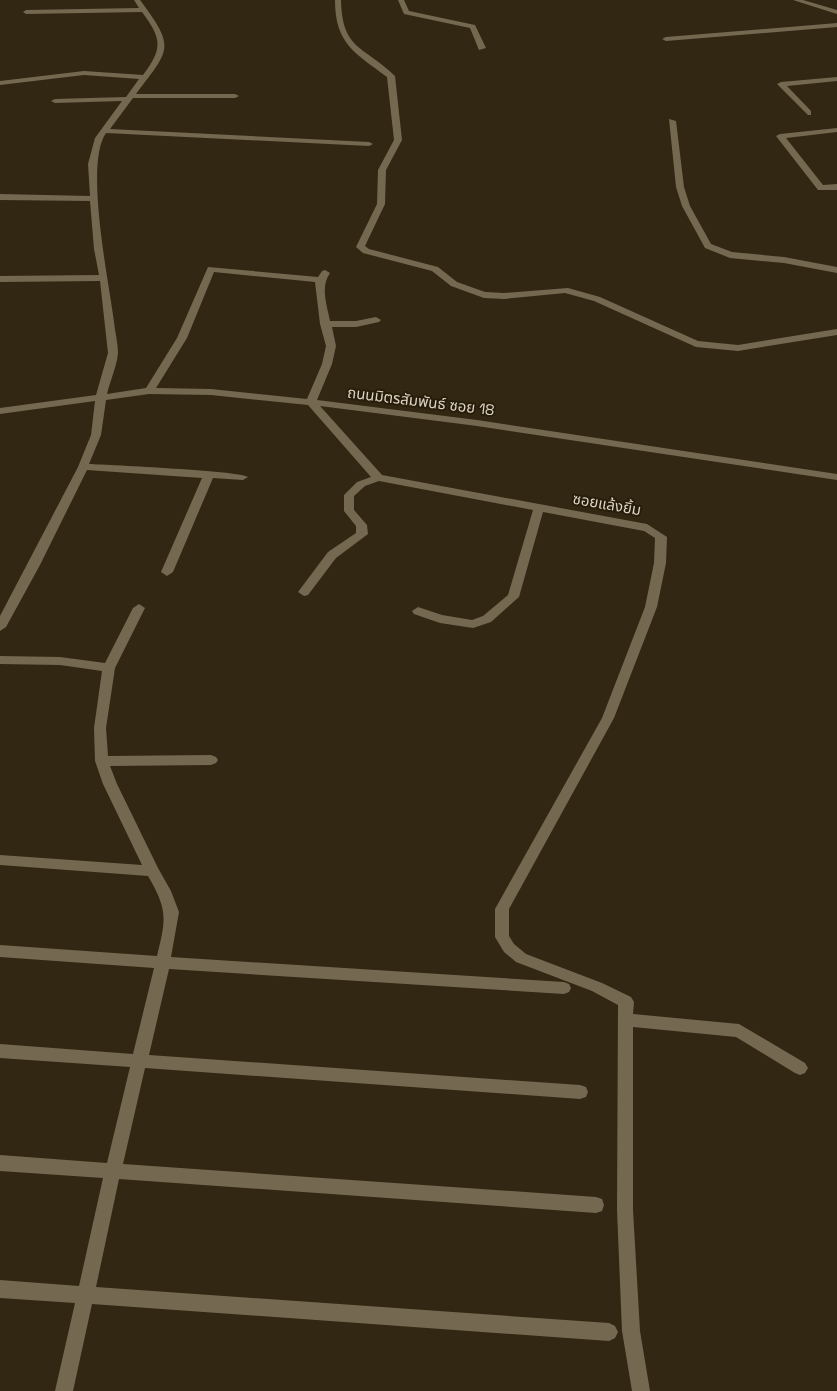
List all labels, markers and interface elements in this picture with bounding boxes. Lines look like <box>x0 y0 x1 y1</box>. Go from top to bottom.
street label: ถนนมิตรสัมพันธ์ ซอย 18 <box>346 383 496 419</box>
street label: ซอยแล้งยิ้ม <box>571 489 643 519</box>

